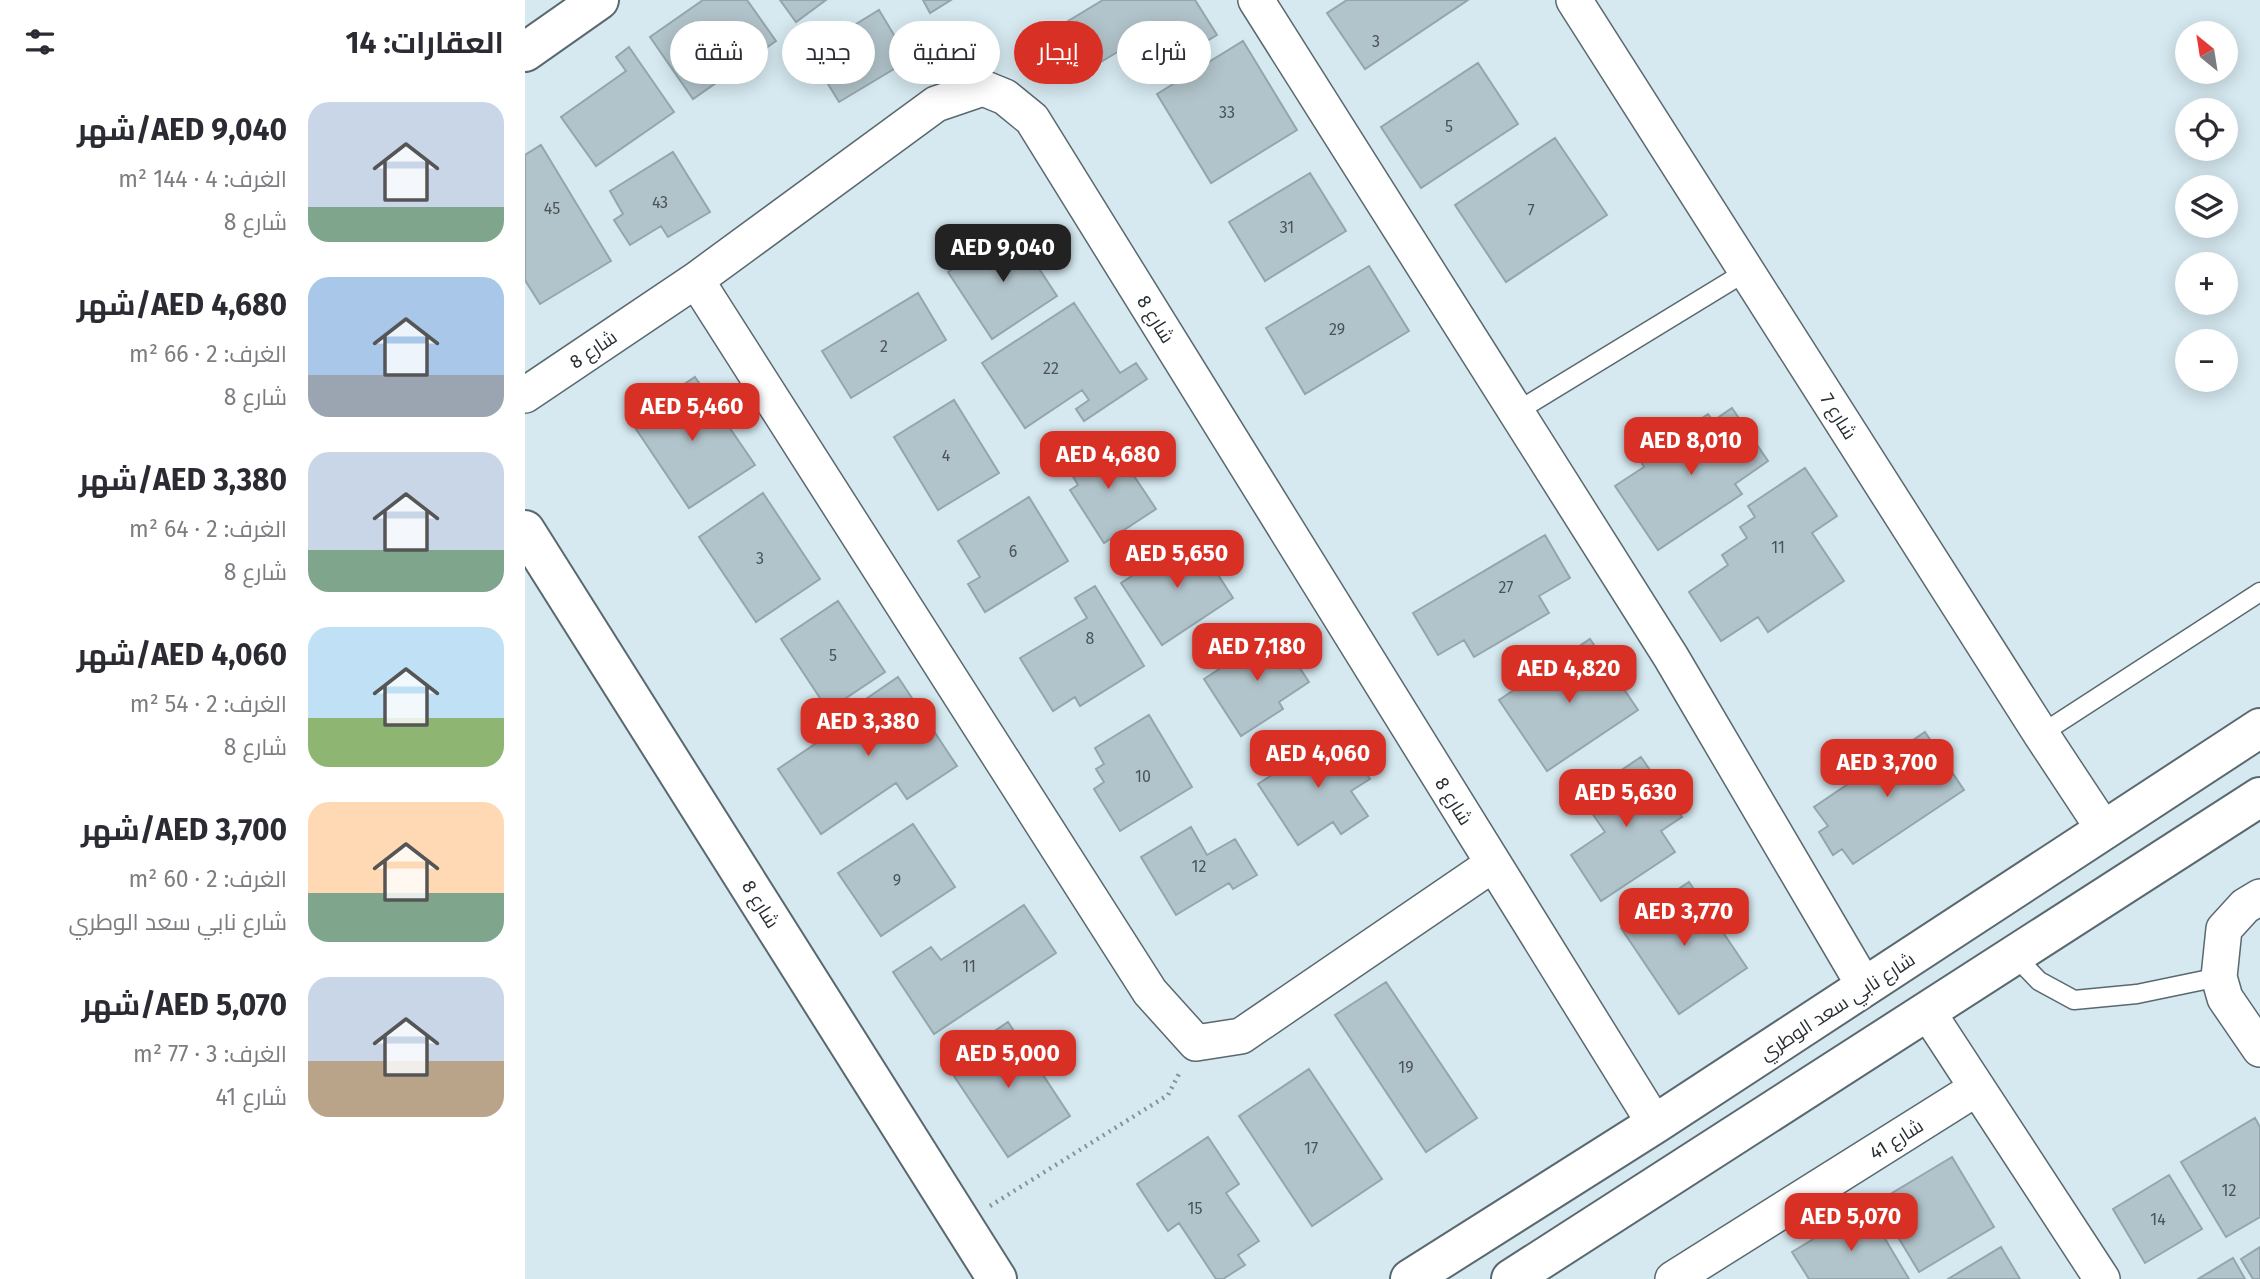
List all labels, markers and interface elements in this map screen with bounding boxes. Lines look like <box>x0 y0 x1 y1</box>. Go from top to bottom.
chip: شقة <box>670 21 768 84</box>
chip: جديد <box>782 21 875 84</box>
chip: تصفية <box>889 21 1000 84</box>
chip: إيجار <box>1014 21 1103 84</box>
chip: شراء <box>1117 21 1211 84</box>
north arrow <box>2175 21 2238 84</box>
map controls <box>2175 21 2238 392</box>
icon: filters <box>21 23 59 61</box>
text: العقارات: 14 <box>346 25 504 61</box>
house number: 3 <box>1372 32 1380 51</box>
button: locate <box>2175 98 2238 161</box>
house number: 33 <box>1219 103 1235 122</box>
text: AED 9,040/شهر <box>77 112 287 148</box>
house number: 5 <box>1445 117 1453 136</box>
icon: home <box>364 130 448 214</box>
text: الغرف: 4 · 144 m² <box>118 165 287 193</box>
button: layers <box>2175 175 2238 238</box>
house number: 43 <box>652 193 668 212</box>
house number: 45 <box>544 199 560 218</box>
house number: 7 <box>1527 201 1535 220</box>
text: شارع 8 <box>224 208 287 236</box>
house number: 31 <box>1280 218 1294 237</box>
pin: AED 9,040 <box>923 224 1083 284</box>
text: AED 9,040 <box>951 233 1055 261</box>
button: + <box>2175 252 2238 315</box>
text: AED 4,680/شهر <box>77 287 287 323</box>
street label: شارع 8 <box>1130 291 1179 349</box>
icon: home <box>364 305 448 389</box>
house number: 29 <box>1329 320 1345 339</box>
street label: شارع 8 <box>565 325 623 375</box>
button: − <box>2175 329 2238 392</box>
house number: 2 <box>880 337 888 356</box>
text: الغرف: 2 · 66 m² <box>129 340 287 368</box>
house number: 22 <box>1043 359 1059 378</box>
text: شارع 8 <box>224 383 287 411</box>
pin: AED 5,460 <box>612 384 772 443</box>
street label: شارع 7 <box>1814 389 1862 445</box>
text: AED 5,460 <box>641 392 743 420</box>
pin: AED 8,010 <box>1611 418 1771 477</box>
text: AED 8,010 <box>1640 426 1742 454</box>
pin: AED 4,680 <box>1028 432 1188 491</box>
text: AED 4,680 <box>1056 440 1160 468</box>
house number: 4 <box>942 446 951 465</box>
text: AED 3,380/شهر <box>79 462 287 498</box>
icon: home <box>364 480 448 564</box>
text: الغرف: 2 · 64 m² <box>129 515 287 543</box>
pin: AED 5,650 <box>1097 530 1257 590</box>
house number: 11 <box>1771 538 1785 557</box>
text: AED 5,650 <box>1126 539 1228 567</box>
house number: 6 <box>1009 542 1017 561</box>
house number: 3 <box>756 549 764 568</box>
text: شارع 8 <box>224 558 287 586</box>
house number: 27 <box>1499 578 1513 597</box>
pin: AED 7,180 <box>1177 624 1337 683</box>
house number: 8 <box>1086 629 1095 648</box>
text: AED 7,180 <box>1208 632 1306 660</box>
text: AED 4,060/شهر <box>77 637 287 673</box>
house number: 5 <box>829 646 837 665</box>
pin: AED 4,820 <box>1489 646 1649 705</box>
text: AED 4,820 <box>1517 654 1621 682</box>
icon: home <box>364 655 448 739</box>
text: الغرف: 2 · 54 m² <box>130 690 287 718</box>
pin: AED 3,380 <box>788 698 948 758</box>
text: AED 3,380 <box>817 707 919 735</box>
pin: AED 4,060 <box>1238 730 1398 790</box>
text: شارع 8 <box>224 733 287 761</box>
text: AED 4,060 <box>1266 739 1370 767</box>
pin: AED 3,700 <box>1807 740 1967 799</box>
text: AED 3,700 <box>1837 748 1938 776</box>
house number: 10 <box>1135 767 1151 786</box>
pin: AED 5,630 <box>1546 770 1706 829</box>
street label: شارع 8 <box>1428 773 1477 831</box>
text: AED 5,630 <box>1575 778 1677 806</box>
text: AED 3,700/شهر <box>81 812 287 848</box>
icon: home <box>364 830 448 914</box>
house number: 12 <box>1192 857 1206 876</box>
text: الغرف: 2 · 60 m² <box>128 865 287 893</box>
house number: 9 <box>893 871 901 890</box>
street label: شارع 8 <box>735 876 784 934</box>
pin: AED 3,770 <box>1604 888 1764 948</box>
text: AED 3,770 <box>1635 897 1733 925</box>
text: شارع نابي سعد الوطري <box>68 908 287 936</box>
street label: شارع نابي سعد الوطري <box>1755 948 1921 1068</box>
house number: 11 <box>962 957 976 976</box>
text: AED 5,070/شهر <box>82 987 287 1023</box>
icon: home <box>364 1005 448 1089</box>
pin: AED 5,000 <box>928 1030 1088 1090</box>
text: AED 5,000 <box>956 1039 1060 1067</box>
text: الغرف: 3 · 77 m² <box>133 1040 287 1068</box>
house number: 19 <box>1398 1058 1414 1077</box>
text: شارع 41 <box>215 1083 287 1111</box>
street label: شارع 41 <box>1865 1114 1928 1167</box>
house number: 17 <box>1304 1139 1318 1158</box>
house number: 12 <box>2222 1181 2236 1200</box>
pin: AED 5,070 <box>1771 1194 1931 1253</box>
house number: 15 <box>1188 1199 1202 1218</box>
text: AED 5,070 <box>1801 1202 1901 1230</box>
house number: 14 <box>2150 1210 2166 1229</box>

